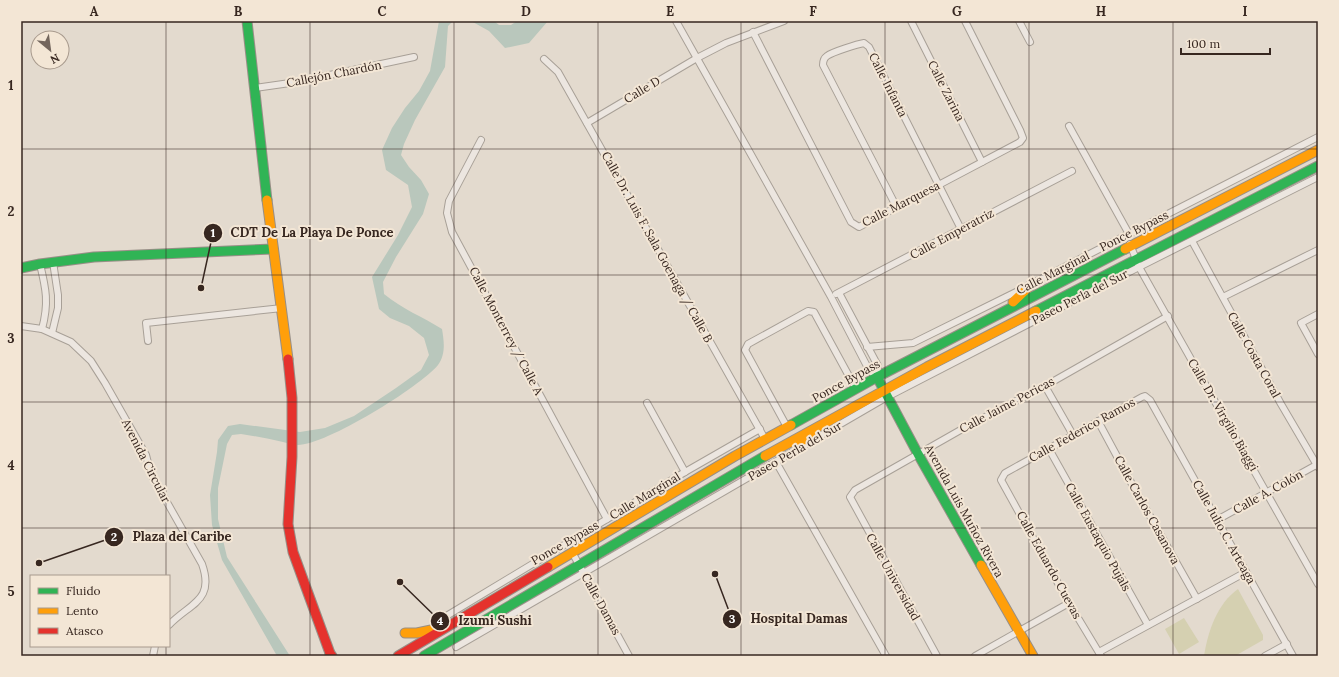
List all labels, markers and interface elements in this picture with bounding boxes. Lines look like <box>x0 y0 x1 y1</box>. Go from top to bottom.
text: A <box>90 3 99 20</box>
text: B <box>234 3 243 20</box>
text: C <box>378 3 387 20</box>
text: D <box>521 3 531 20</box>
text: E <box>666 3 674 20</box>
text: F <box>809 3 817 20</box>
text: G <box>952 3 962 20</box>
text: H <box>1096 3 1106 20</box>
text: I <box>1242 3 1248 20</box>
north arrow <box>30 30 70 70</box>
scale bar <box>1181 30 1270 56</box>
text: 100 m <box>1187 36 1220 51</box>
street label: Calle Infanta <box>866 50 911 119</box>
text: N <box>47 51 62 67</box>
street label: Callejón Chardón <box>285 57 383 90</box>
street label: Calle Zarina <box>925 58 968 124</box>
street label: Calle D <box>621 73 663 106</box>
text: 1 <box>8 77 14 94</box>
street label: Calle Dr. Luis F. Sala Goenaga / Calle B <box>598 149 716 345</box>
street label: Calle Marquesa <box>859 177 942 230</box>
text: 2 <box>8 203 15 220</box>
street label: Calle Emperatriz <box>907 205 996 262</box>
street label: Ponce Bypass <box>1097 207 1171 254</box>
callout: CDT De La Playa De Ponce <box>203 220 402 245</box>
text: CDT De La Playa De Ponce <box>230 224 394 241</box>
text: 1 <box>211 225 216 240</box>
street label: Calle Marginal <box>1014 248 1092 297</box>
street label: Calle Monterrey / Calle A <box>465 264 547 398</box>
street label: Paseo Perla del Sur <box>1029 265 1131 327</box>
street label: Calle Costa Coral <box>1225 309 1284 400</box>
text: 3 <box>7 330 15 347</box>
street label: Ponce Bypass <box>809 355 883 405</box>
street label: Calle Dr. Virgilio Biaggi <box>1185 356 1262 474</box>
street label: Calle Jaime Pericas <box>957 373 1057 436</box>
street label: Calle Federico Ramos <box>1026 394 1138 465</box>
street label: Avenida Circular <box>118 415 174 506</box>
street label: Paseo Perla del Sur <box>745 417 845 484</box>
street label: Avenida Luis Muñoz Rivera <box>921 441 1007 580</box>
street label: Calle Carlos Casanova <box>1111 453 1184 567</box>
text: 4 <box>7 457 15 474</box>
street label: Calle A. Colón <box>1230 466 1305 517</box>
street label: Calle Marginal <box>607 469 683 523</box>
street label: Calle Julio C. Arteaga <box>1190 477 1259 586</box>
street label: Calle Eustaquio Pujals <box>1062 480 1135 594</box>
street label: Calle Eduardo Cuevas <box>1014 508 1086 622</box>
street label: Ponce Bypass <box>528 517 602 568</box>
callout: Plaza del Caribe <box>104 524 239 549</box>
text: Plaza del Caribe <box>133 528 231 545</box>
text: 2 <box>111 529 117 544</box>
street label: Calle Universidad <box>863 530 924 623</box>
street label: Calle Damas <box>578 570 625 638</box>
legend <box>30 575 170 647</box>
text: 5 <box>7 583 15 600</box>
text: Fluido <box>66 583 101 598</box>
text: Lento <box>66 603 98 618</box>
callout: Hospital Damas <box>722 606 855 631</box>
callout: Izumi Sushi <box>430 608 539 633</box>
text: Hospital Damas <box>750 610 848 627</box>
text: 3 <box>729 611 736 626</box>
text: Izumi Sushi <box>458 612 532 629</box>
text: 4 <box>437 613 444 628</box>
text: Atasco <box>65 623 103 638</box>

